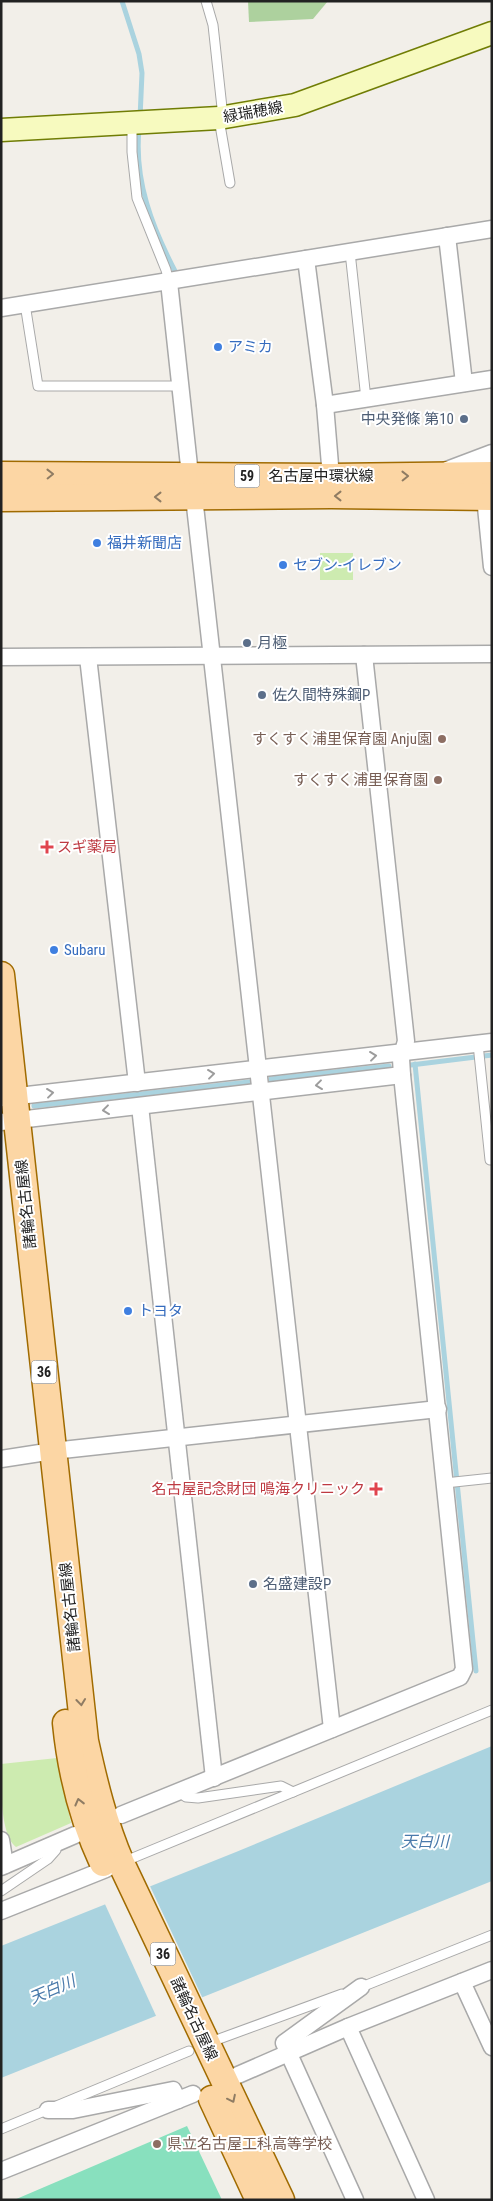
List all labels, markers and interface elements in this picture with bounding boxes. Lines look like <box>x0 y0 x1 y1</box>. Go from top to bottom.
street label: 緑瑞穂線 <box>222 98 284 126</box>
place label: アミカ <box>228 338 273 356</box>
marker: アミカ <box>212 341 224 353</box>
place label: 中央発條 第10 <box>361 410 454 428</box>
marker: 中央発條 第10 <box>458 413 470 425</box>
road number: 59 <box>234 464 260 488</box>
street label: 名古屋中環状線 <box>268 467 374 485</box>
one-way arrow <box>46 469 54 479</box>
one-way arrow <box>401 470 409 481</box>
one-way arrow <box>334 490 342 501</box>
one-way arrow <box>154 492 162 502</box>
place label: 福井新聞店 <box>107 534 182 552</box>
marker: 福井新聞店 <box>91 537 103 549</box>
place label: セブン-イレブン <box>293 556 402 574</box>
marker: セブン-イレブン <box>277 559 289 571</box>
place label: 月極 <box>257 634 287 652</box>
marker: 月極 <box>241 637 253 649</box>
place label: 佐久間特殊鋼P <box>272 686 370 704</box>
marker: 佐久間特殊鋼P <box>256 689 268 701</box>
place label: すくすく浦里保育園 Anju園 <box>252 730 432 748</box>
marker: すくすく浦里保育園 Anju園 <box>436 733 448 745</box>
place label: すくすく浦里保育園 <box>293 771 428 789</box>
marker: すくすく浦里保育園 <box>432 774 444 786</box>
place label: スギ薬局 <box>57 838 117 856</box>
marker: スギ薬局 <box>41 841 53 853</box>
place label: Subaru <box>64 941 105 959</box>
marker: Subaru <box>48 944 60 956</box>
one-way arrow <box>369 1051 377 1062</box>
one-way arrow <box>207 1069 215 1080</box>
one-way arrow <box>315 1079 323 1090</box>
one-way arrow <box>46 1088 54 1099</box>
one-way arrow <box>101 1104 109 1115</box>
street label: 諸輪名古屋線 <box>12 1158 40 1250</box>
place label: トヨタ <box>138 1302 183 1320</box>
marker: トヨタ <box>122 1305 134 1317</box>
road number: 36 <box>32 1360 56 1384</box>
place label: 名古屋記念財団 鳴海クリニック <box>152 1480 365 1498</box>
marker: 名古屋記念財団 鳴海クリニック <box>369 1482 383 1496</box>
street label: 諸輪名古屋線 <box>56 1561 84 1653</box>
place label: 名盛建設P <box>263 1575 331 1593</box>
marker: 名盛建設P <box>247 1578 259 1590</box>
one-way arrow <box>75 1698 86 1706</box>
one-way arrow <box>74 1797 85 1806</box>
water label: 天白川 <box>401 1832 451 1851</box>
road number: 36 <box>150 1942 176 1966</box>
water label: 天白川 <box>26 1971 80 2008</box>
street label: 諸輪名古屋線 <box>167 1974 221 2064</box>
one-way arrow <box>225 2094 236 2103</box>
place label: 県立名古屋工科高等学校 <box>167 2135 332 2153</box>
marker: 県立名古屋工科高等学校 <box>151 2138 163 2150</box>

